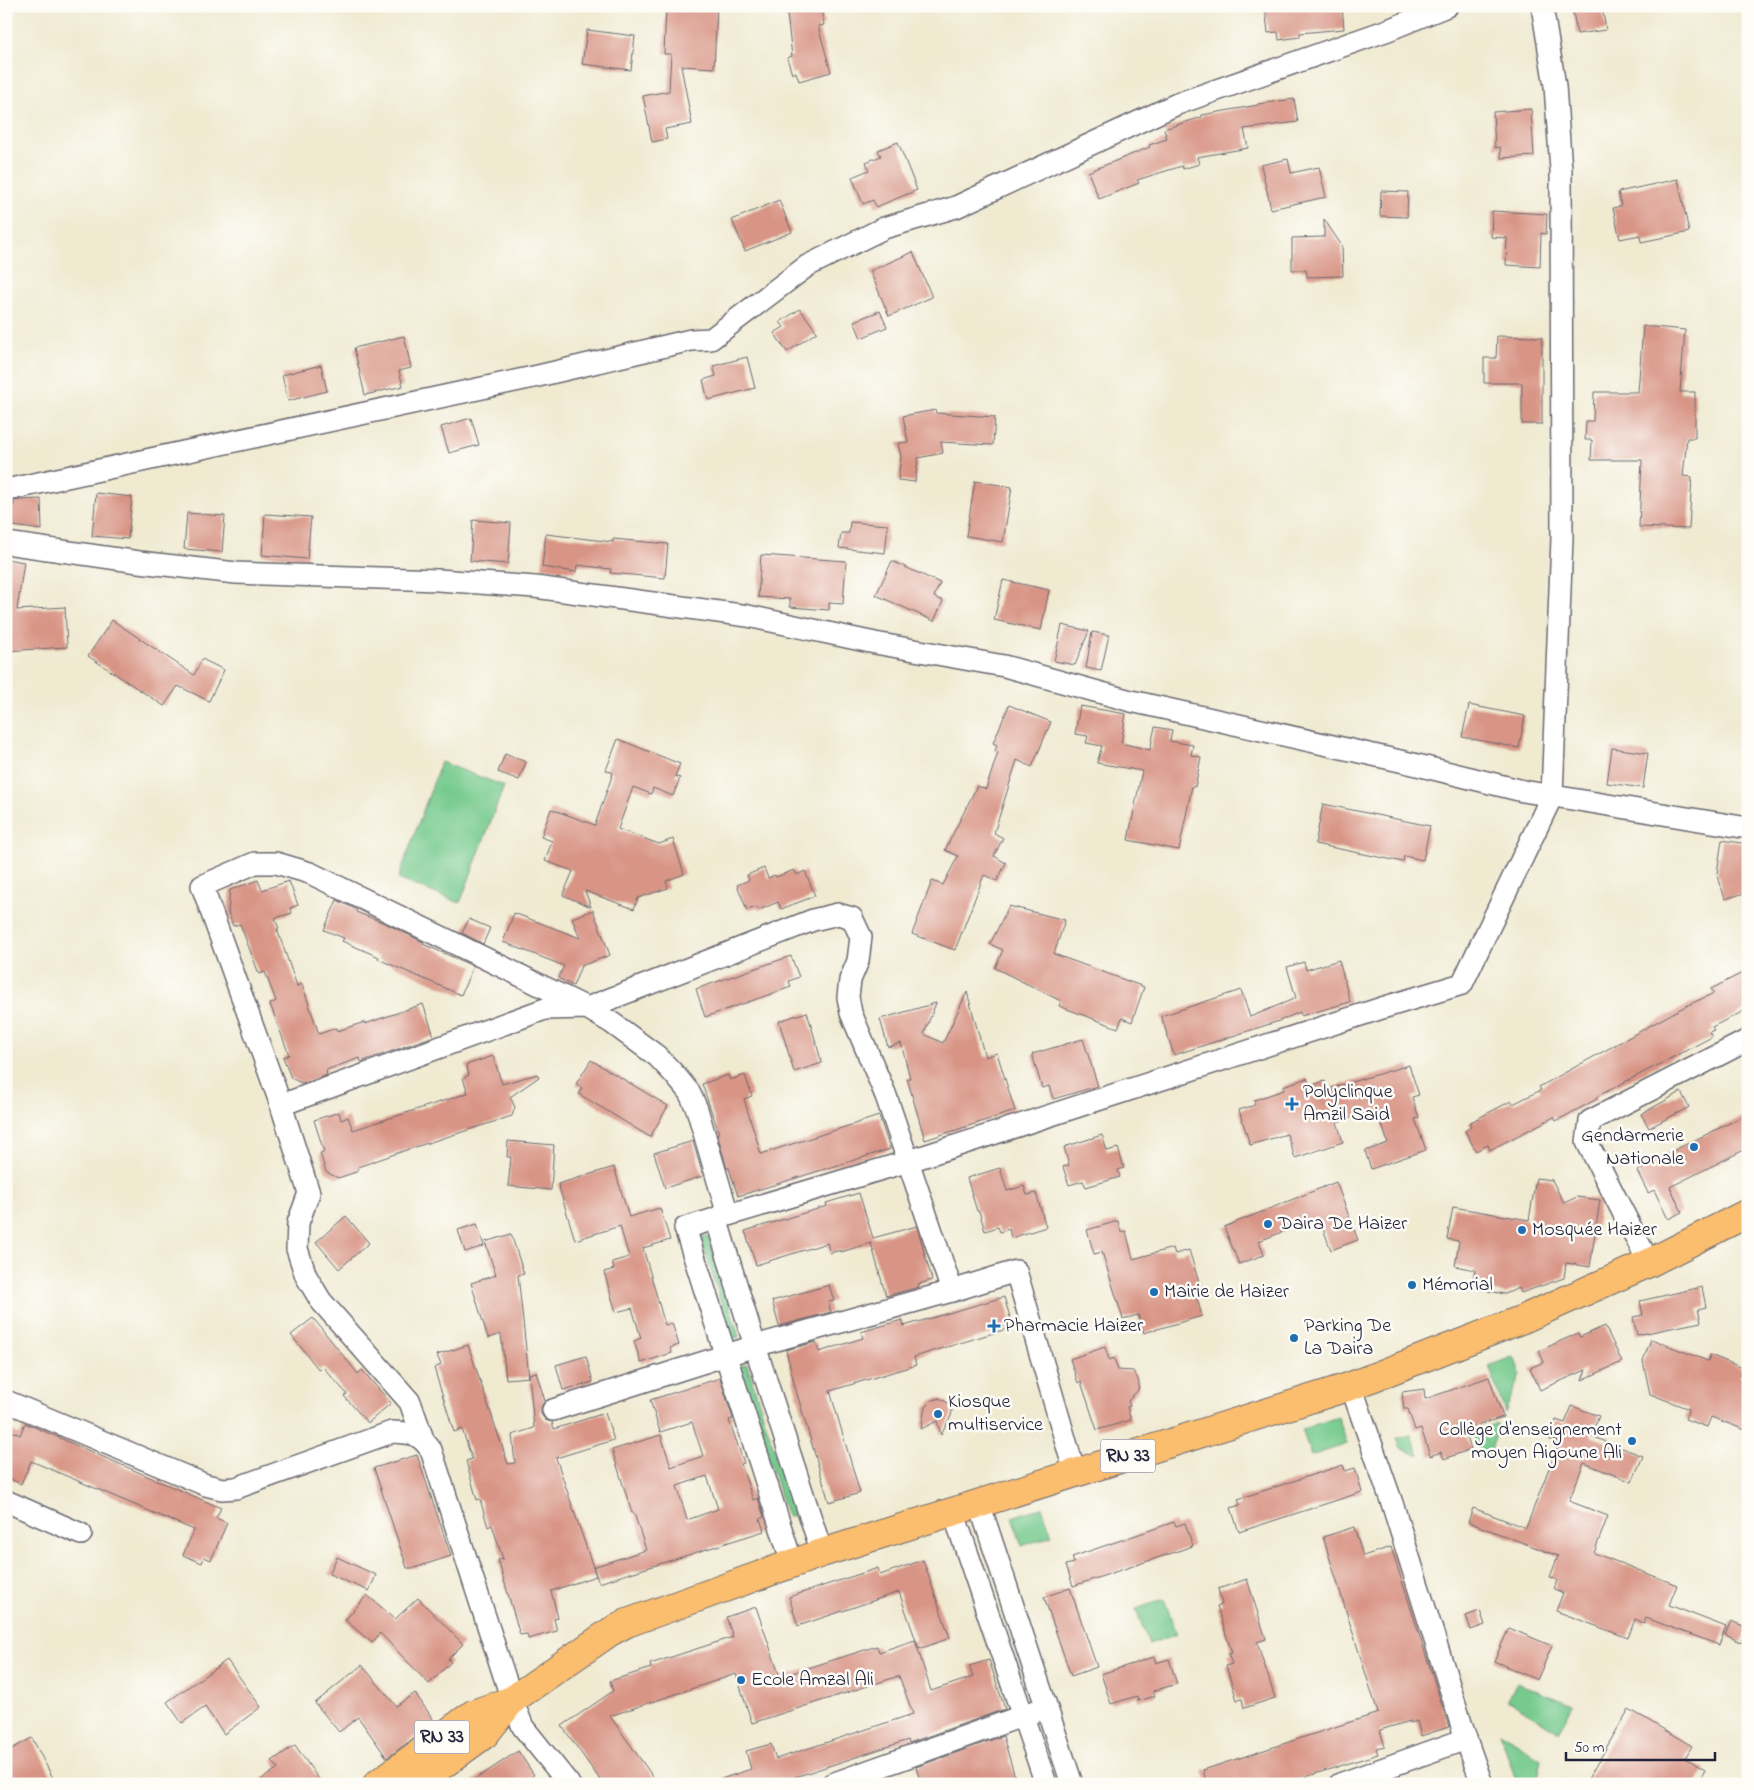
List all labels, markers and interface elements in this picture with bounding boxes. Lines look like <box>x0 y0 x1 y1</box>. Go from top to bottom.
place label: Polyclinque Amzil Said <box>1303 1078 1393 1130</box>
marker: Polyclinque Amzil Said <box>1285 1097 1299 1111</box>
place label: Gendarmerie Nationale <box>1581 1122 1684 1174</box>
marker: Gendarmerie Nationale <box>1688 1141 1700 1153</box>
place label: Daira De Haizer <box>1277 1210 1408 1239</box>
place label: Mosquée Haizer <box>1532 1216 1658 1245</box>
marker: Daira De Haizer <box>1262 1218 1274 1230</box>
marker: Mosquée Haizer <box>1516 1224 1528 1236</box>
place label: Mémorial <box>1422 1271 1493 1300</box>
place label: Mairie de Haizer <box>1164 1278 1290 1307</box>
marker: Mémorial <box>1406 1279 1418 1291</box>
marker: Mairie de Haizer <box>1148 1286 1160 1298</box>
place label: Pharmacie Haizer <box>1004 1312 1144 1341</box>
place label: Parking De La Daira <box>1304 1312 1391 1364</box>
marker: Pharmacie Haizer <box>988 1320 1000 1332</box>
marker: Parking De La Daira <box>1288 1332 1300 1344</box>
place label: Kiosque multiservice <box>948 1388 1043 1440</box>
marker: Kiosque multiservice <box>932 1408 944 1420</box>
place label: Collège d'enseignement moyen Aigoune Ali <box>1439 1416 1622 1469</box>
marker: Collège d'enseignement moyen Aigoune Ali <box>1626 1435 1638 1447</box>
road number: RN 33 <box>1100 1440 1156 1472</box>
place label: Ecole Amzal Ali <box>751 1666 874 1695</box>
marker: Ecole Amzal Ali <box>735 1674 747 1686</box>
road number: RN 33 <box>414 1720 470 1754</box>
scale bar <box>1566 1730 1715 1762</box>
text: 50 m <box>1574 1737 1605 1759</box>

